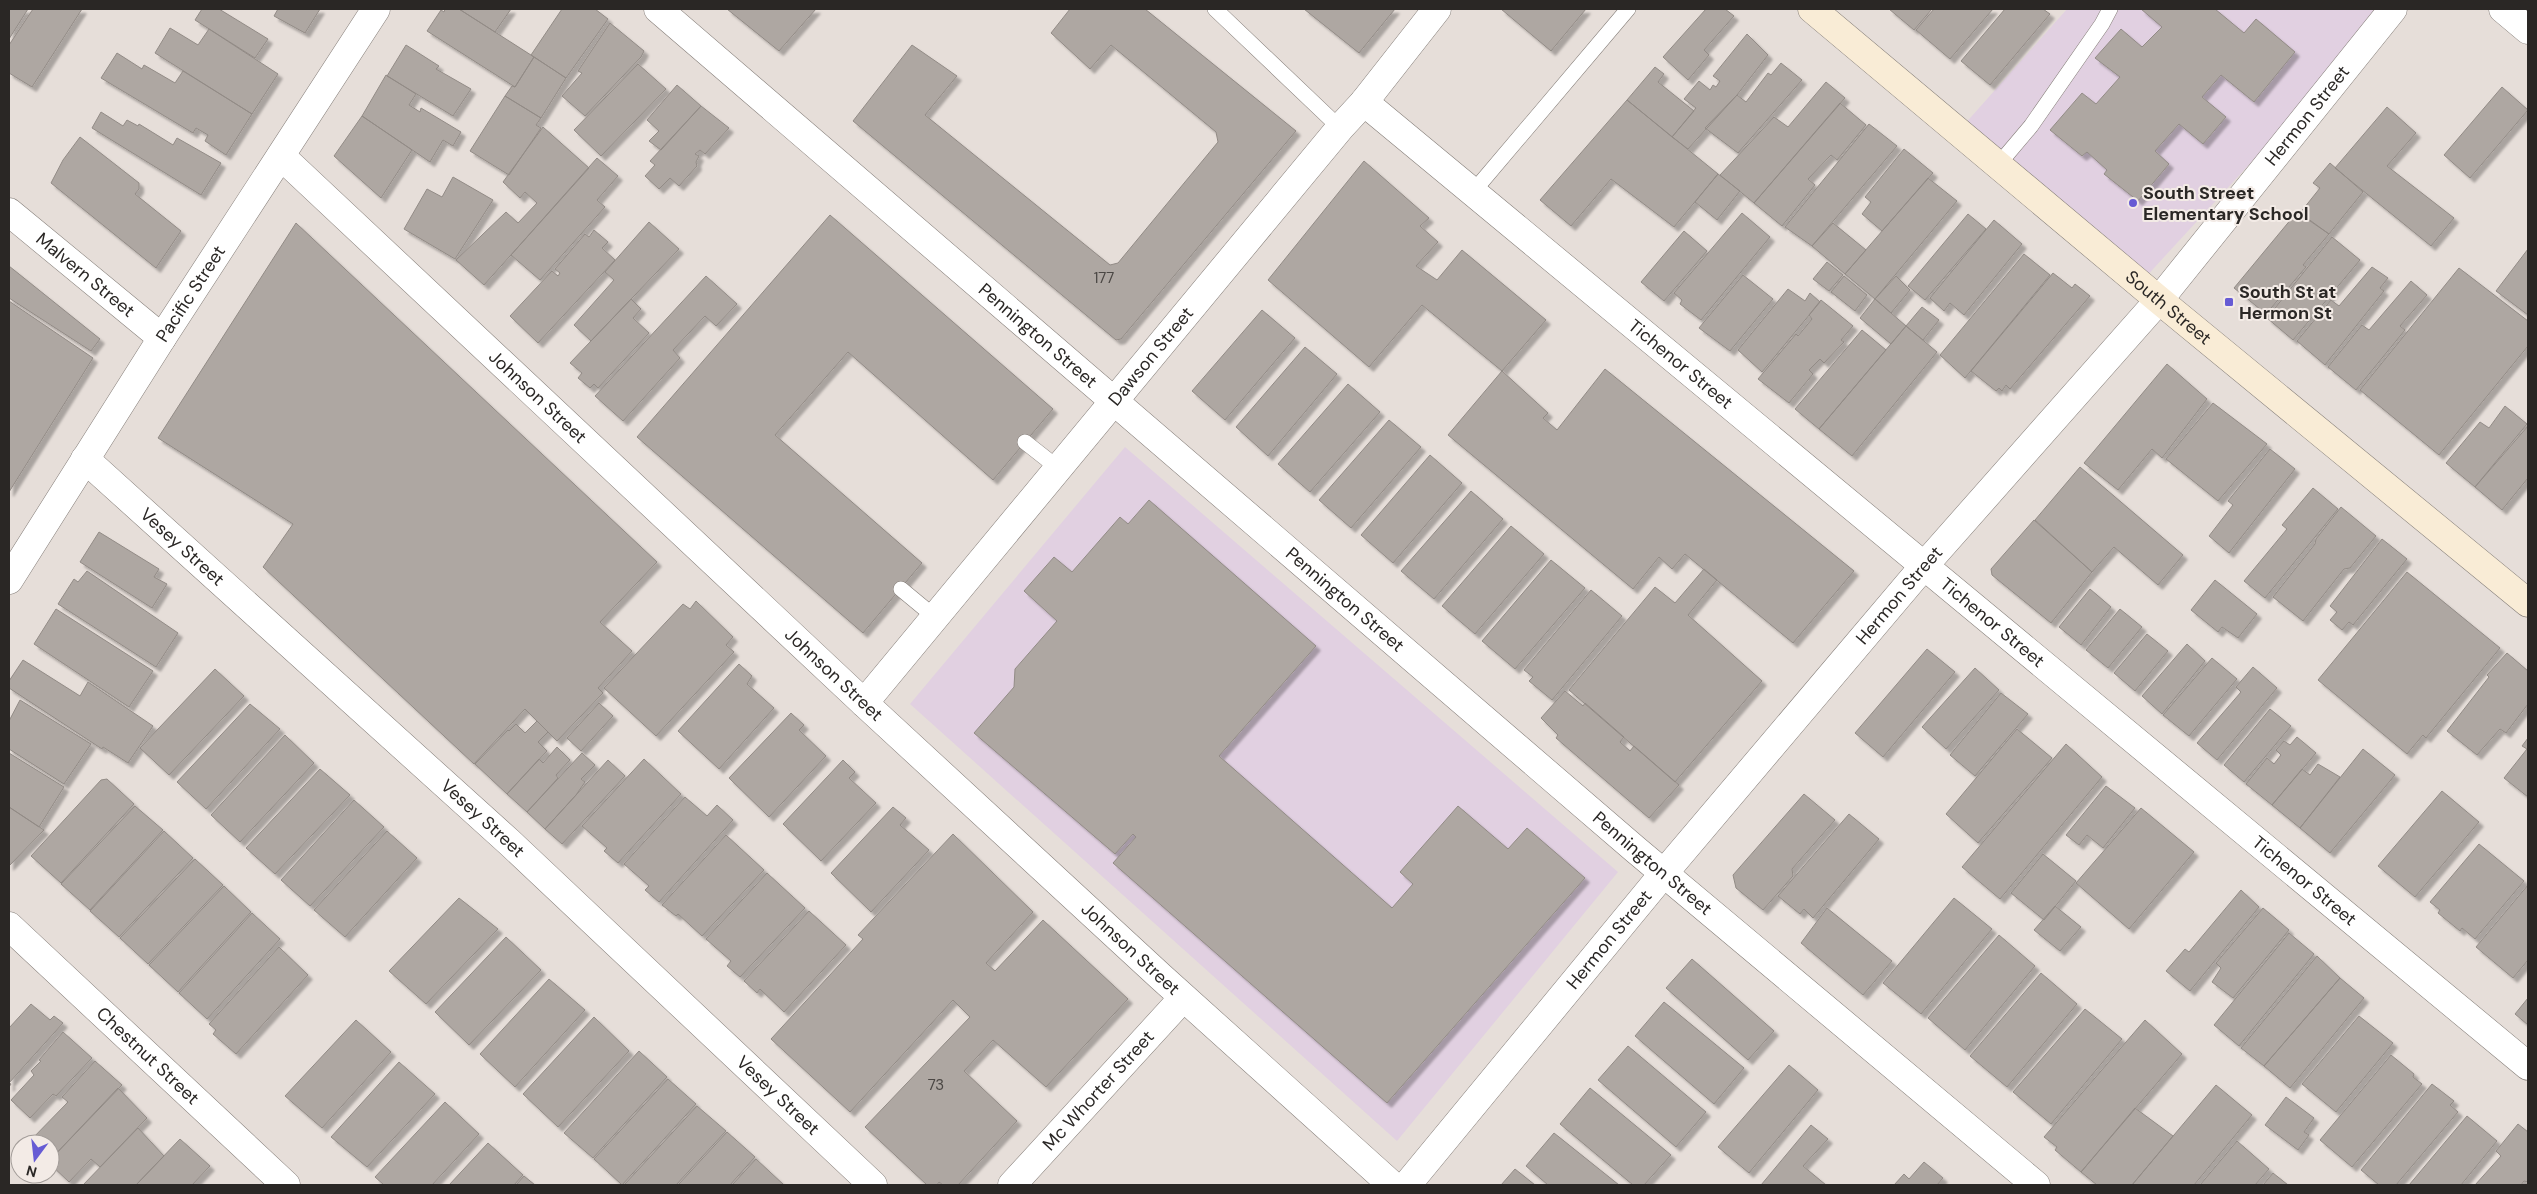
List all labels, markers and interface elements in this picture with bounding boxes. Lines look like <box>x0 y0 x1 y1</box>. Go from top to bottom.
street label: Hermon Street <box>2260 61 2355 171</box>
place label: South Street Elementary School <box>2143 181 2309 226</box>
marker: South Street Elementary School <box>2127 197 2139 209</box>
street label: Malvern Street <box>31 227 140 323</box>
street label: Pacific Street <box>150 241 231 347</box>
street label: South Street <box>2120 265 2216 350</box>
house number: 177 <box>1094 268 1114 288</box>
street label: Pennington Street <box>973 278 1102 393</box>
place label: South St at Hermon St <box>2239 280 2336 325</box>
marker: South St at Hermon St <box>2223 296 2235 308</box>
street label: Dawson Street <box>1103 302 1199 411</box>
street label: Tichenor Street <box>1623 314 1738 414</box>
street label: Johnson Street <box>483 345 592 449</box>
street label: Vesey Street <box>135 502 230 591</box>
street label: Hermon Street <box>1850 541 1948 650</box>
street label: Pennington Street <box>1281 542 1409 657</box>
street label: Tichenor Street <box>1935 572 2050 673</box>
street label: Johnson Street <box>779 623 888 727</box>
street label: Vesey Street <box>435 774 530 863</box>
street label: Pennington Street <box>1588 806 1717 921</box>
street label: Tichenor Street <box>2247 830 2362 931</box>
street label: Hermon Street <box>1561 885 1657 994</box>
street label: Johnson Street <box>1076 897 1185 1000</box>
street label: Chestnut Street <box>91 1002 204 1110</box>
street label: Mc Whorter Street <box>1037 1025 1160 1156</box>
street label: Vesey Street <box>731 1050 825 1141</box>
house number: 73 <box>928 1075 944 1095</box>
north arrow <box>10 1134 60 1184</box>
text: N <box>24 1162 39 1182</box>

